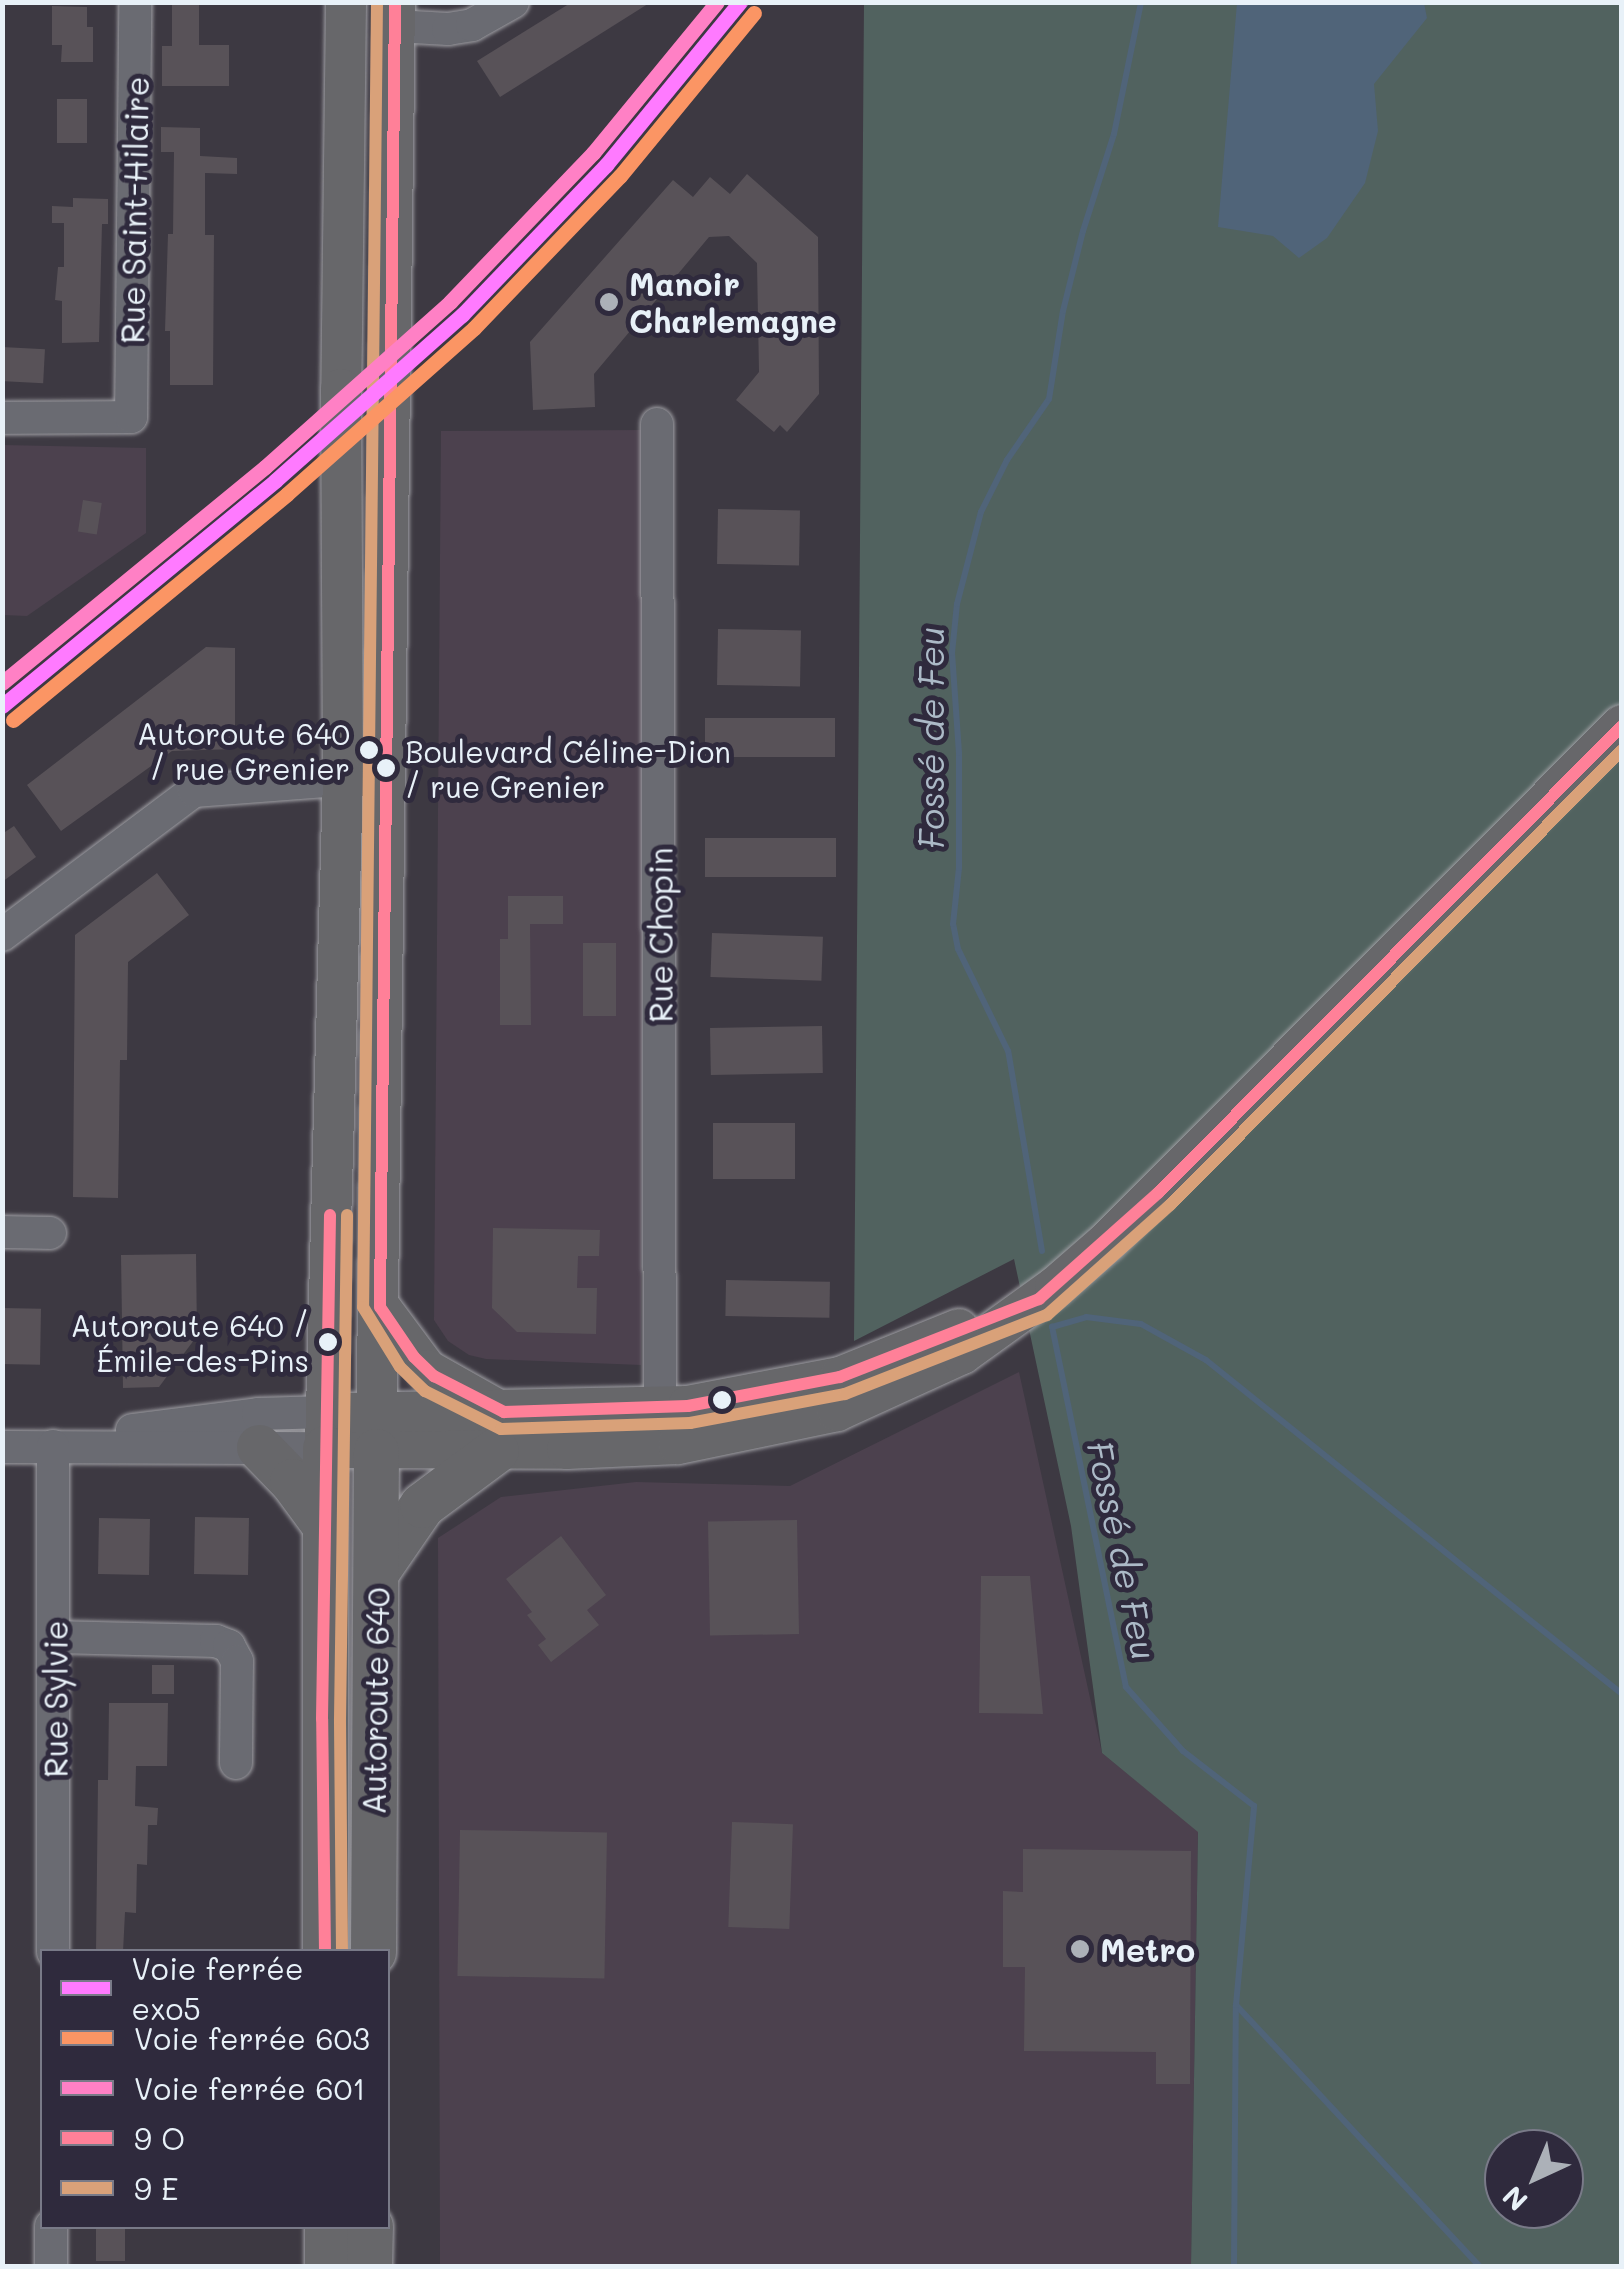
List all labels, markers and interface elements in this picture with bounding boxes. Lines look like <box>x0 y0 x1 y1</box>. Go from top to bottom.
street label: Rue Saint-Hilaire <box>112 76 156 344</box>
place label: Manoir Charlemagne <box>629 265 837 340</box>
marker: Manoir Charlemagne <box>598 291 620 313</box>
water label: Fossé de Feu <box>909 627 951 849</box>
place label: Autoroute 640 / rue Grenier <box>137 715 350 786</box>
place label: Boulevard Céline-Dion / rue Grenier <box>405 733 731 804</box>
marker: Autoroute 640 / rue Grenier <box>359 740 379 760</box>
marker: Boulevard Céline-Dion / rue Grenier <box>376 758 396 778</box>
street label: Rue Chopin <box>641 847 679 1023</box>
place label: Autoroute 640 / Émile-des-Pins <box>71 1307 309 1378</box>
marker: Autoroute 640 / Émile-des-Pins <box>318 1332 338 1352</box>
unlabelled marker <box>712 1390 732 1410</box>
water label: Fossé de Feu <box>1079 1437 1167 1663</box>
street label: Autoroute 640 <box>354 1587 396 1815</box>
street label: Rue Sylvie <box>36 1620 74 1778</box>
place label: Metro <box>1100 1930 1195 1968</box>
marker: Metro <box>1069 1938 1091 1960</box>
text: Voie ferrée exo5 <box>132 1948 304 2028</box>
legend <box>40 1949 390 2229</box>
text: Voie ferrée 603 <box>134 2018 370 2058</box>
text: Voie ferrée 601 <box>134 2068 366 2108</box>
text: 9 O <box>134 2118 185 2158</box>
north arrow <box>1484 2129 1584 2229</box>
text: 9 E <box>134 2168 179 2208</box>
text: N <box>1494 2179 1535 2219</box>

